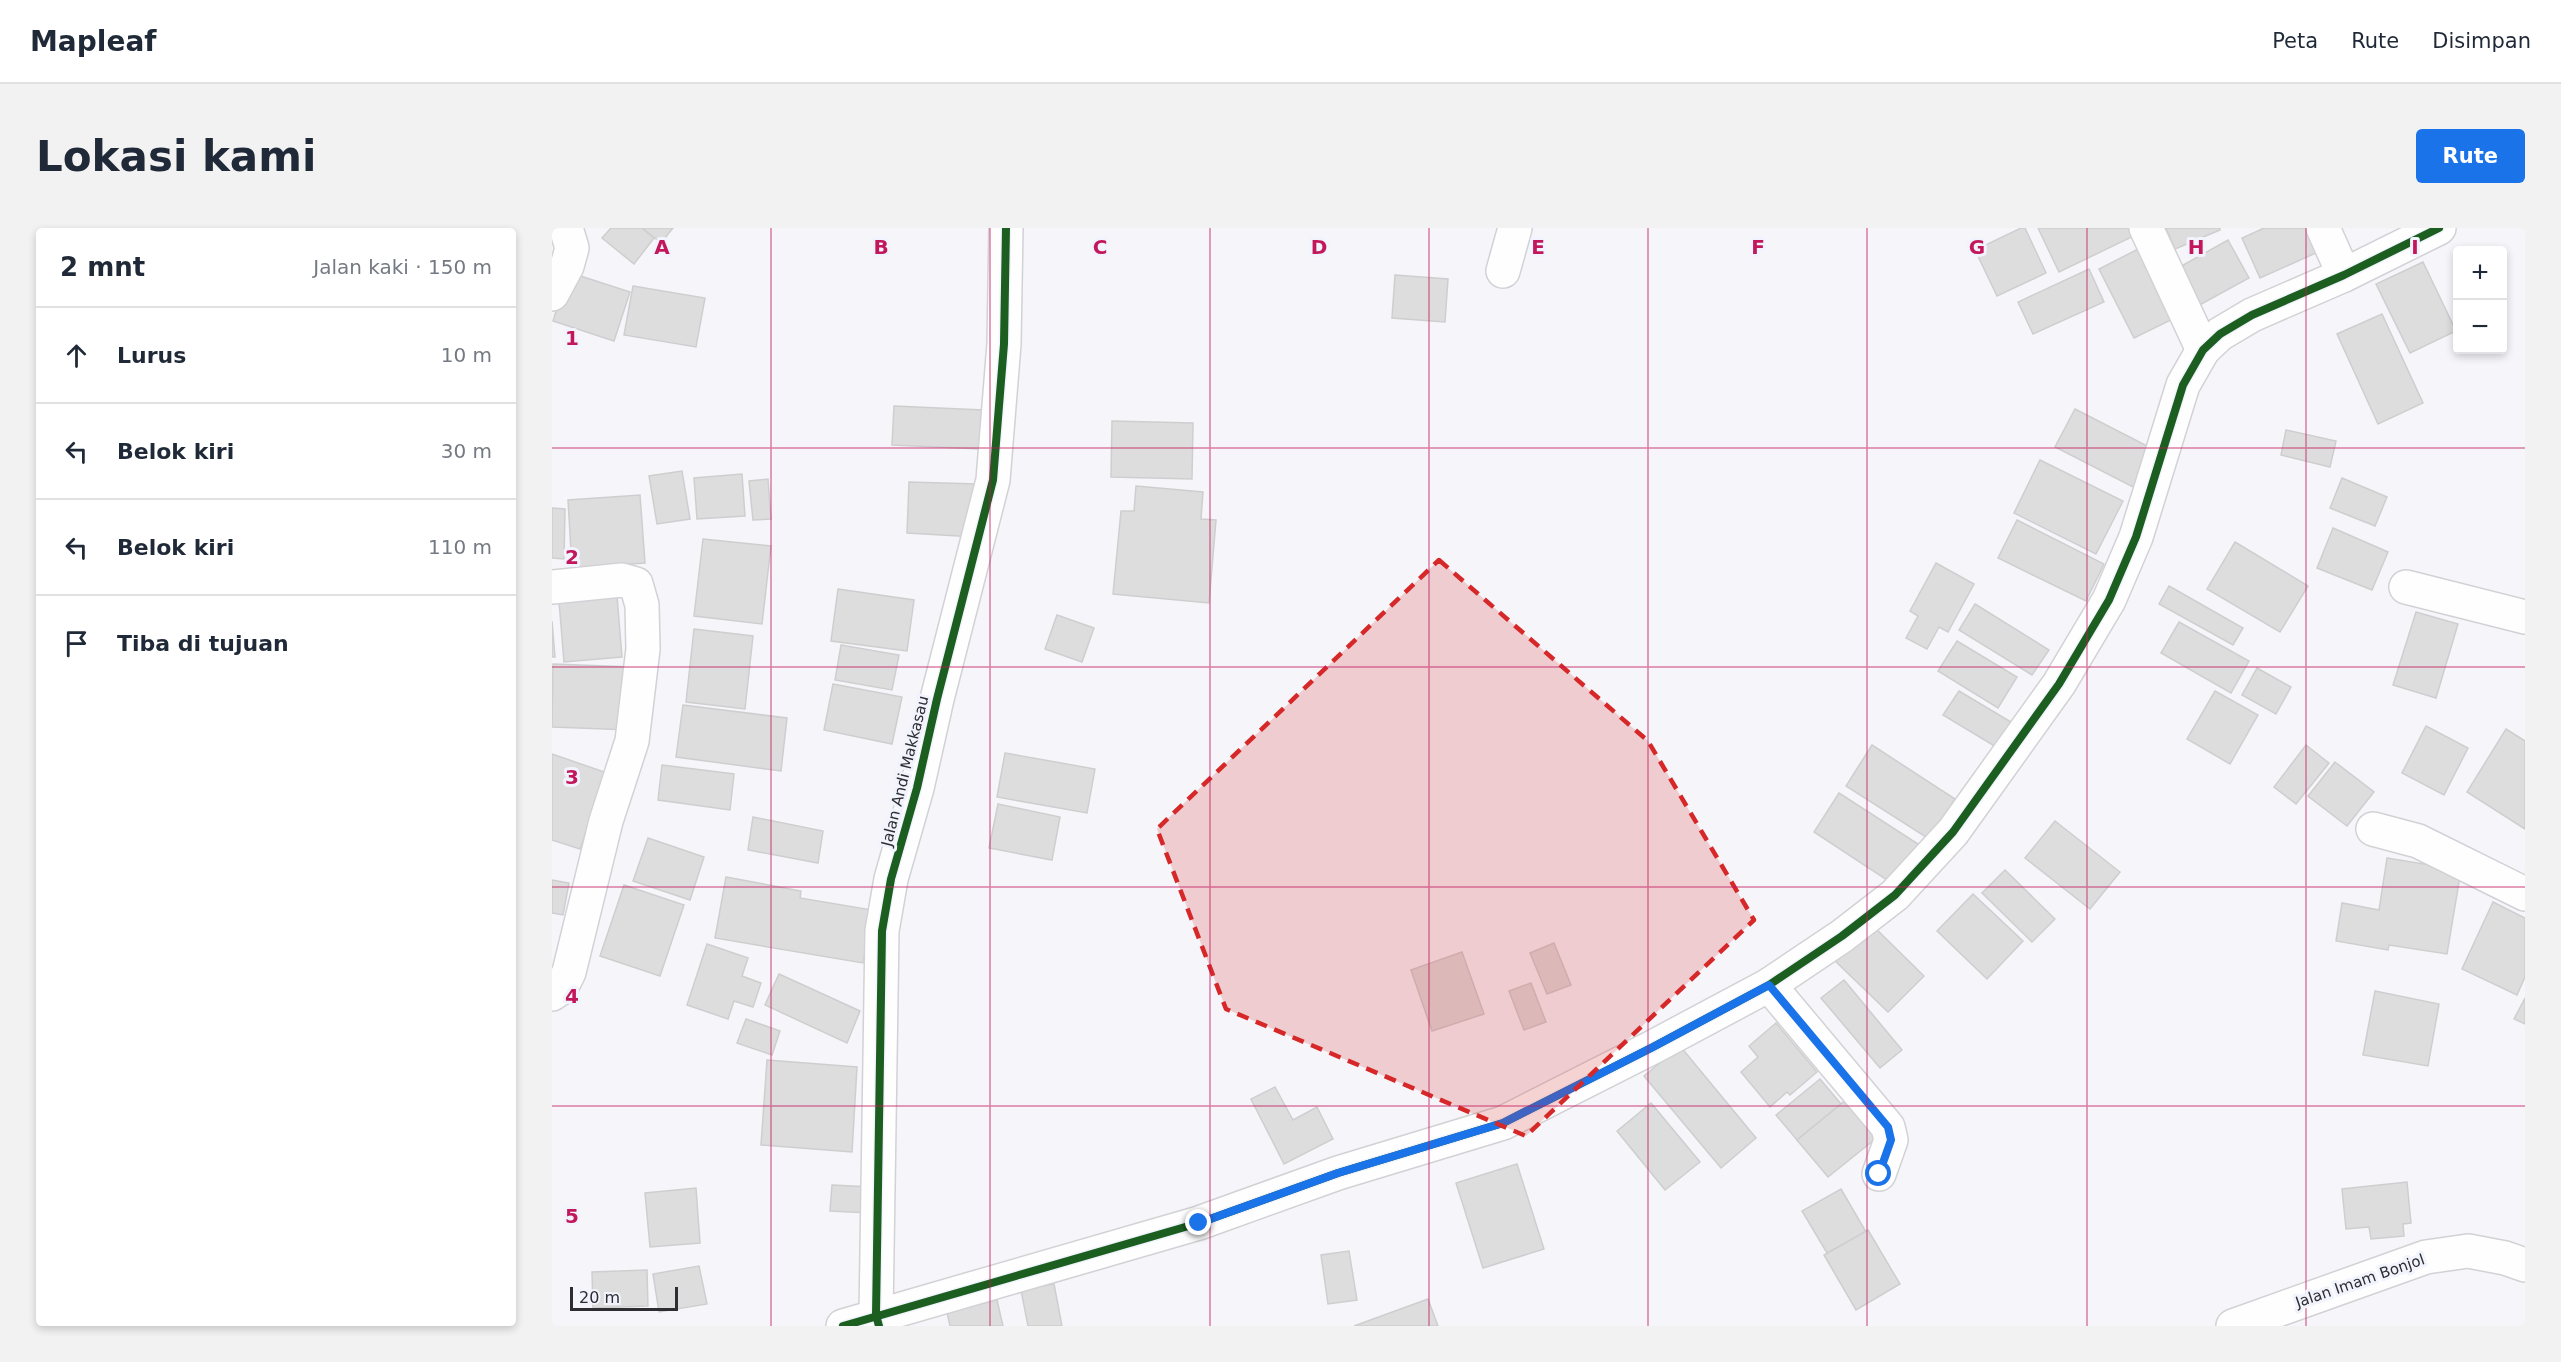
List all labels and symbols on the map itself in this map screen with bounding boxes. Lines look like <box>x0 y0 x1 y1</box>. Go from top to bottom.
text: A <box>654 235 670 259</box>
text: B <box>873 235 889 259</box>
text: C <box>1093 235 1107 259</box>
text: D <box>1311 235 1327 259</box>
text: E <box>1531 235 1545 259</box>
text: F <box>1751 235 1765 259</box>
text: G <box>1969 235 1985 259</box>
text: H <box>2188 235 2204 259</box>
text: I <box>2411 235 2419 259</box>
text: 1 <box>565 326 579 350</box>
text: 2 <box>565 545 579 569</box>
street label: Jalan Andi Makkasau <box>877 694 932 849</box>
text: 3 <box>565 765 579 789</box>
text: 4 <box>565 984 579 1008</box>
route start <box>1865 1160 1891 1186</box>
text: 5 <box>565 1204 579 1228</box>
route end <box>1185 1209 1211 1235</box>
street label: Jalan Imam Bonjol <box>2292 1250 2427 1312</box>
scale bar <box>570 1284 678 1312</box>

